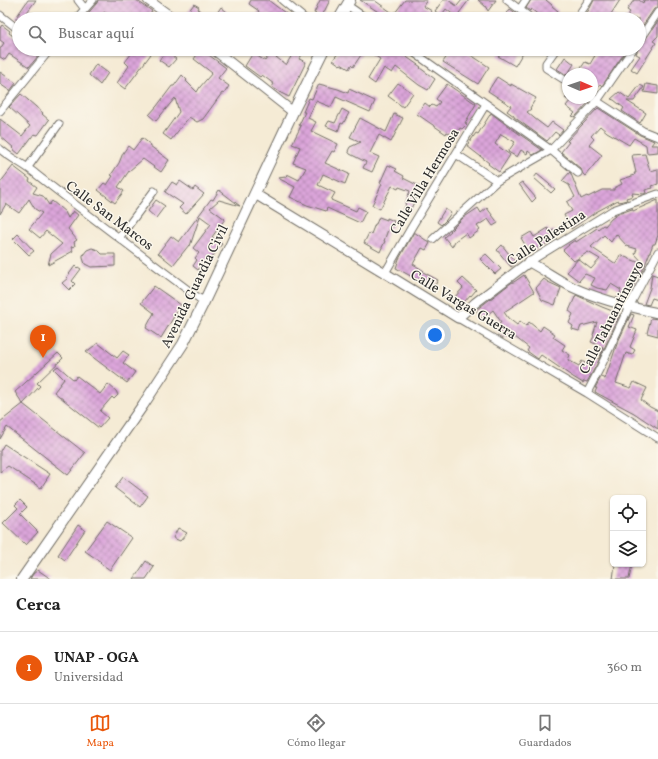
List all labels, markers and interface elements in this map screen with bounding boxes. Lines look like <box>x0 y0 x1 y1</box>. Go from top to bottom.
search box <box>12 12 646 56</box>
icon: search <box>26 23 48 45</box>
text: Buscar aquí <box>58 24 134 45</box>
north arrow <box>562 68 598 104</box>
street label: Calle Villa Hermosa <box>386 125 464 238</box>
street label: Calle San Marcos <box>61 177 157 255</box>
street label: Calle Palestina <box>504 206 590 271</box>
street label: Avenida Guardia Civil <box>157 222 234 352</box>
street label: Calle Tahuantinsuyo <box>575 258 649 378</box>
street label: Calle Vargas Guerra <box>406 266 520 345</box>
pin: 1 <box>30 325 56 358</box>
your location <box>425 325 445 345</box>
map controls <box>610 495 646 567</box>
button: locate <box>610 495 646 531</box>
button: layers <box>610 531 646 567</box>
text: Cerca <box>16 594 61 617</box>
text: UNAP - OGA <box>54 648 139 669</box>
text: 1 <box>26 659 32 677</box>
text: 360 m <box>607 659 642 677</box>
text: Universidad <box>54 669 123 687</box>
tab: Mapa <box>87 712 114 751</box>
tab: Cómo llegar <box>287 712 346 751</box>
tab: Guardados <box>519 712 571 751</box>

